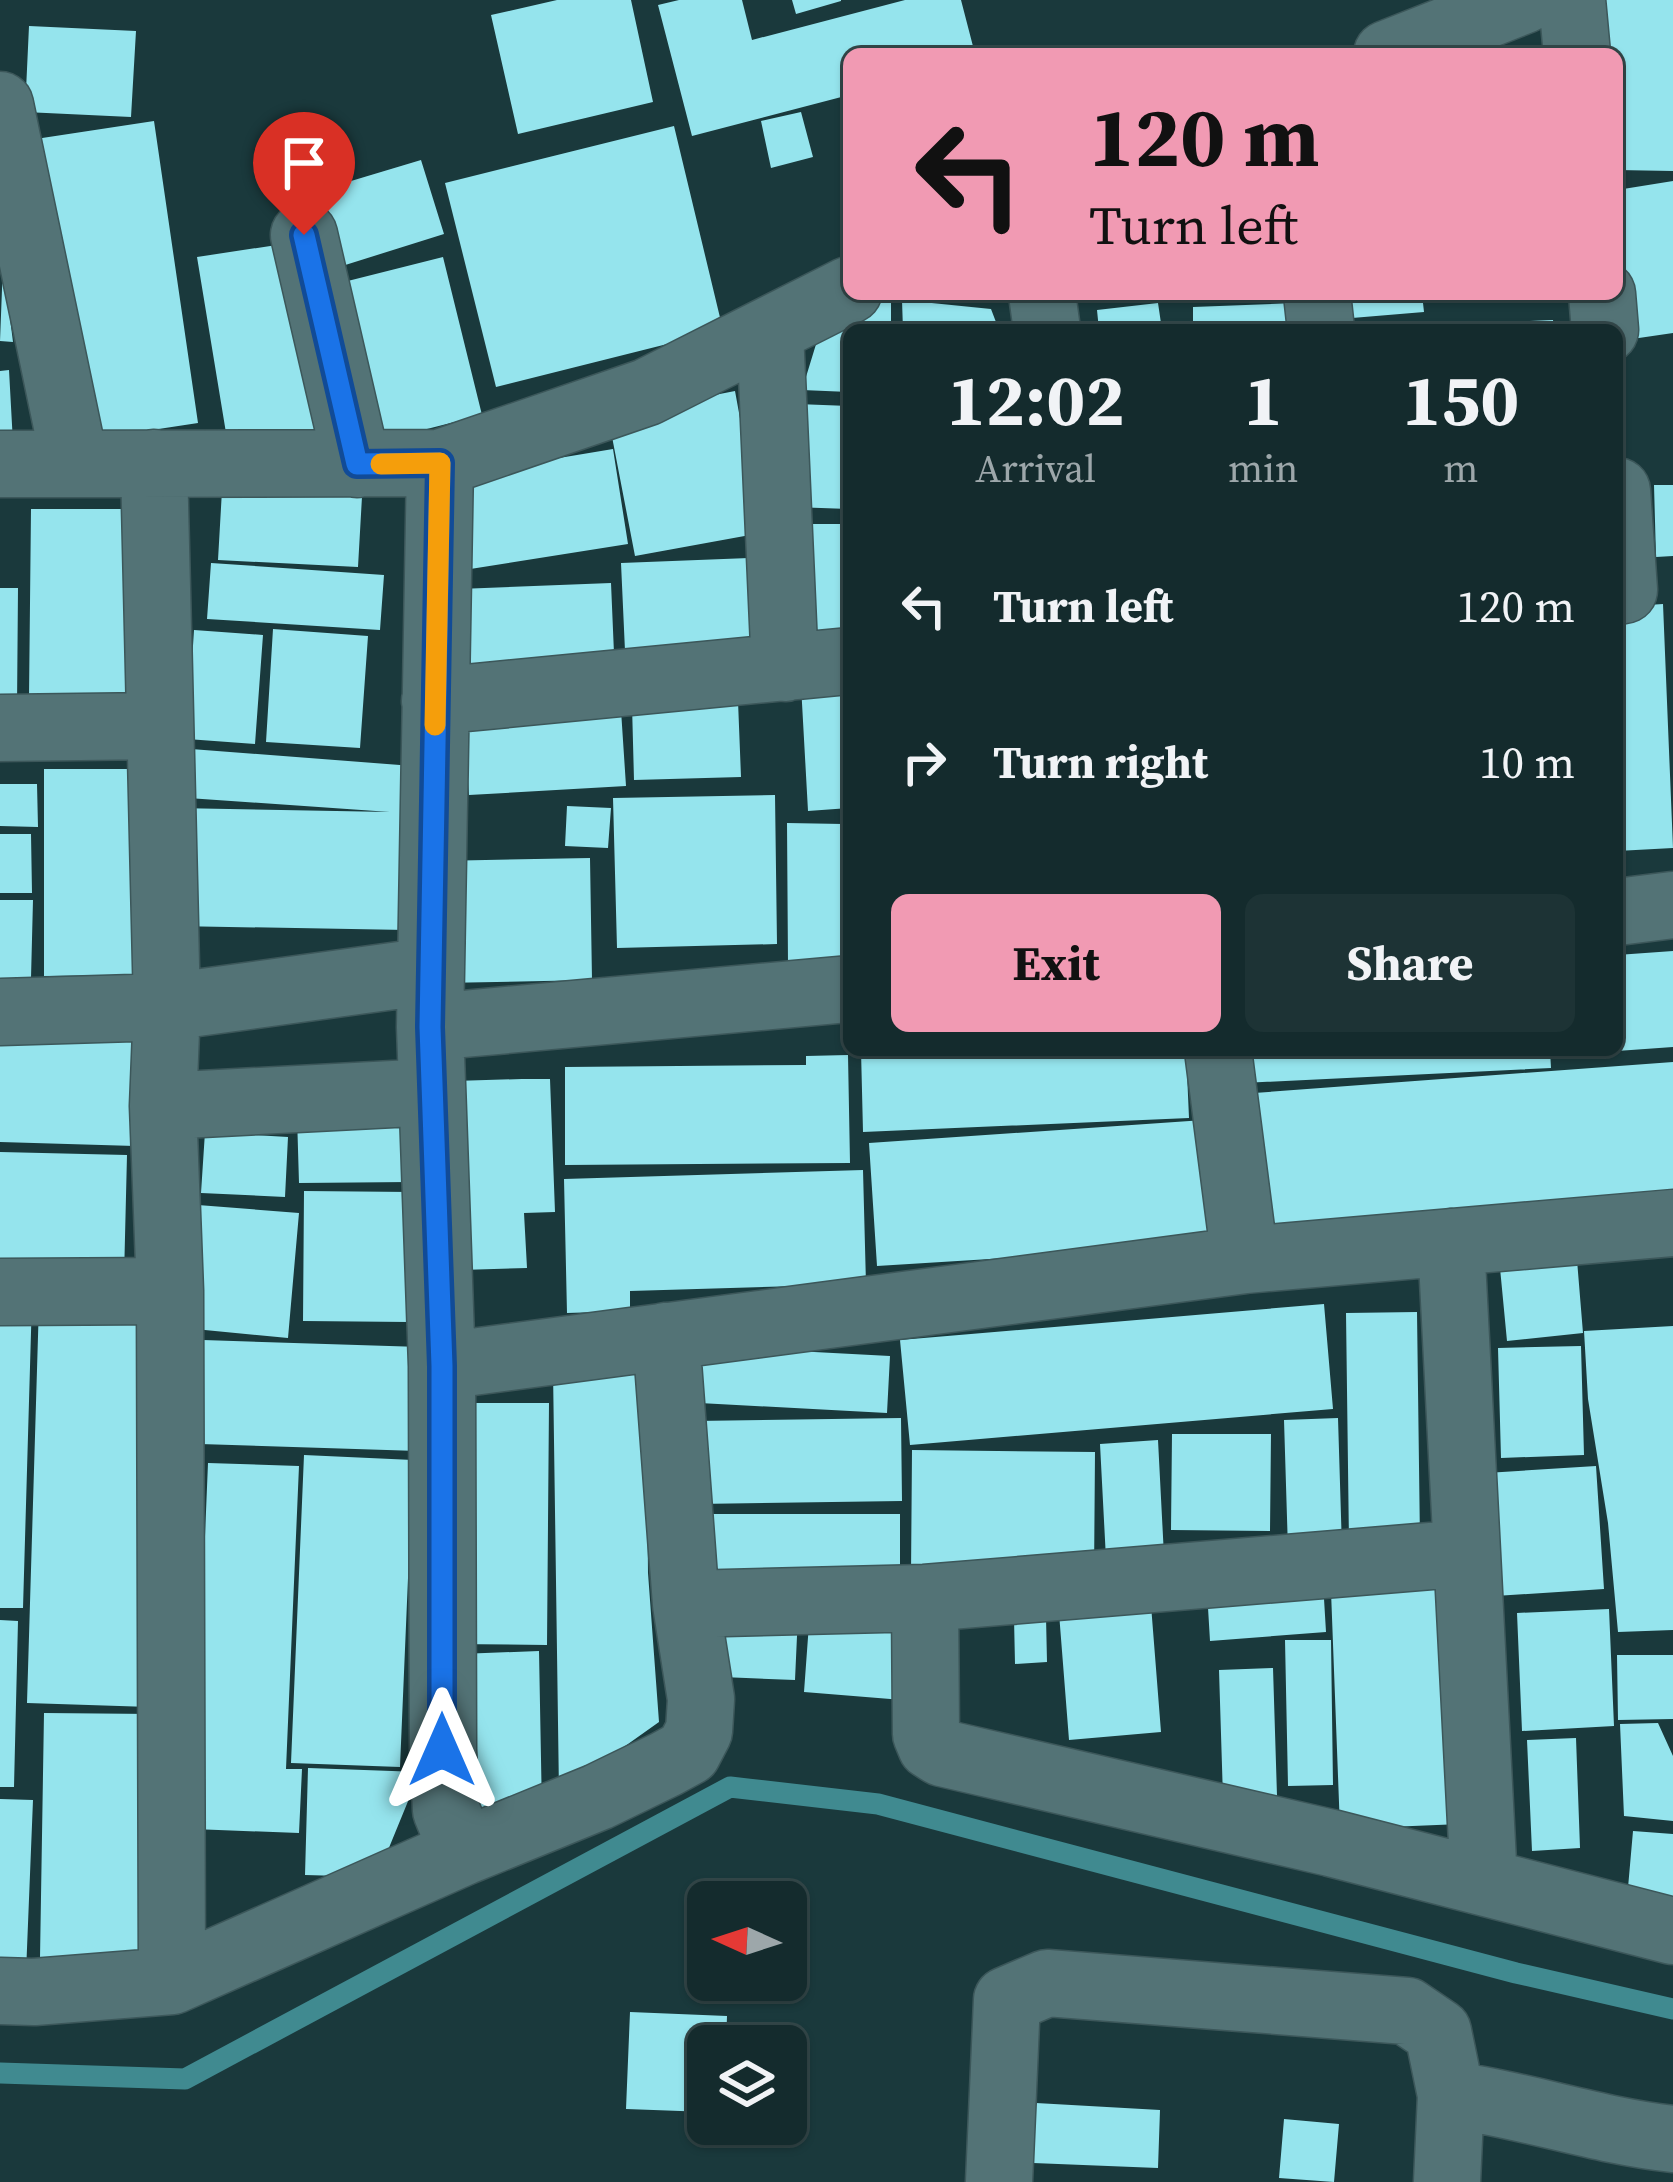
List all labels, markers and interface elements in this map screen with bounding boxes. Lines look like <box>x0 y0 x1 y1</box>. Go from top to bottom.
text: 120 m <box>1089 79 1320 194</box>
icon: left <box>891 96 1047 252</box>
pin <box>253 112 355 235</box>
icon: arrive <box>271 130 337 196</box>
text: Turn left <box>1089 188 1298 262</box>
text: 12:02 <box>947 350 1124 449</box>
text: 1 <box>1244 350 1283 449</box>
text: 150 <box>1402 350 1519 449</box>
text: Arrival <box>975 442 1096 495</box>
text: min <box>1228 442 1299 495</box>
text: m <box>1443 442 1478 495</box>
icon: left <box>891 573 957 639</box>
text: Turn left <box>993 575 1173 637</box>
text: 120 m <box>1456 575 1575 637</box>
icon: right <box>891 729 957 795</box>
text: Turn right <box>993 731 1208 793</box>
text: 10 m <box>1479 731 1575 793</box>
button: Exit <box>891 894 1221 1032</box>
button: Share <box>1245 894 1575 1032</box>
position arrow <box>379 1687 505 1813</box>
north arrow <box>687 1881 807 2001</box>
map controls <box>687 1881 807 2145</box>
button: layers <box>687 2025 807 2145</box>

